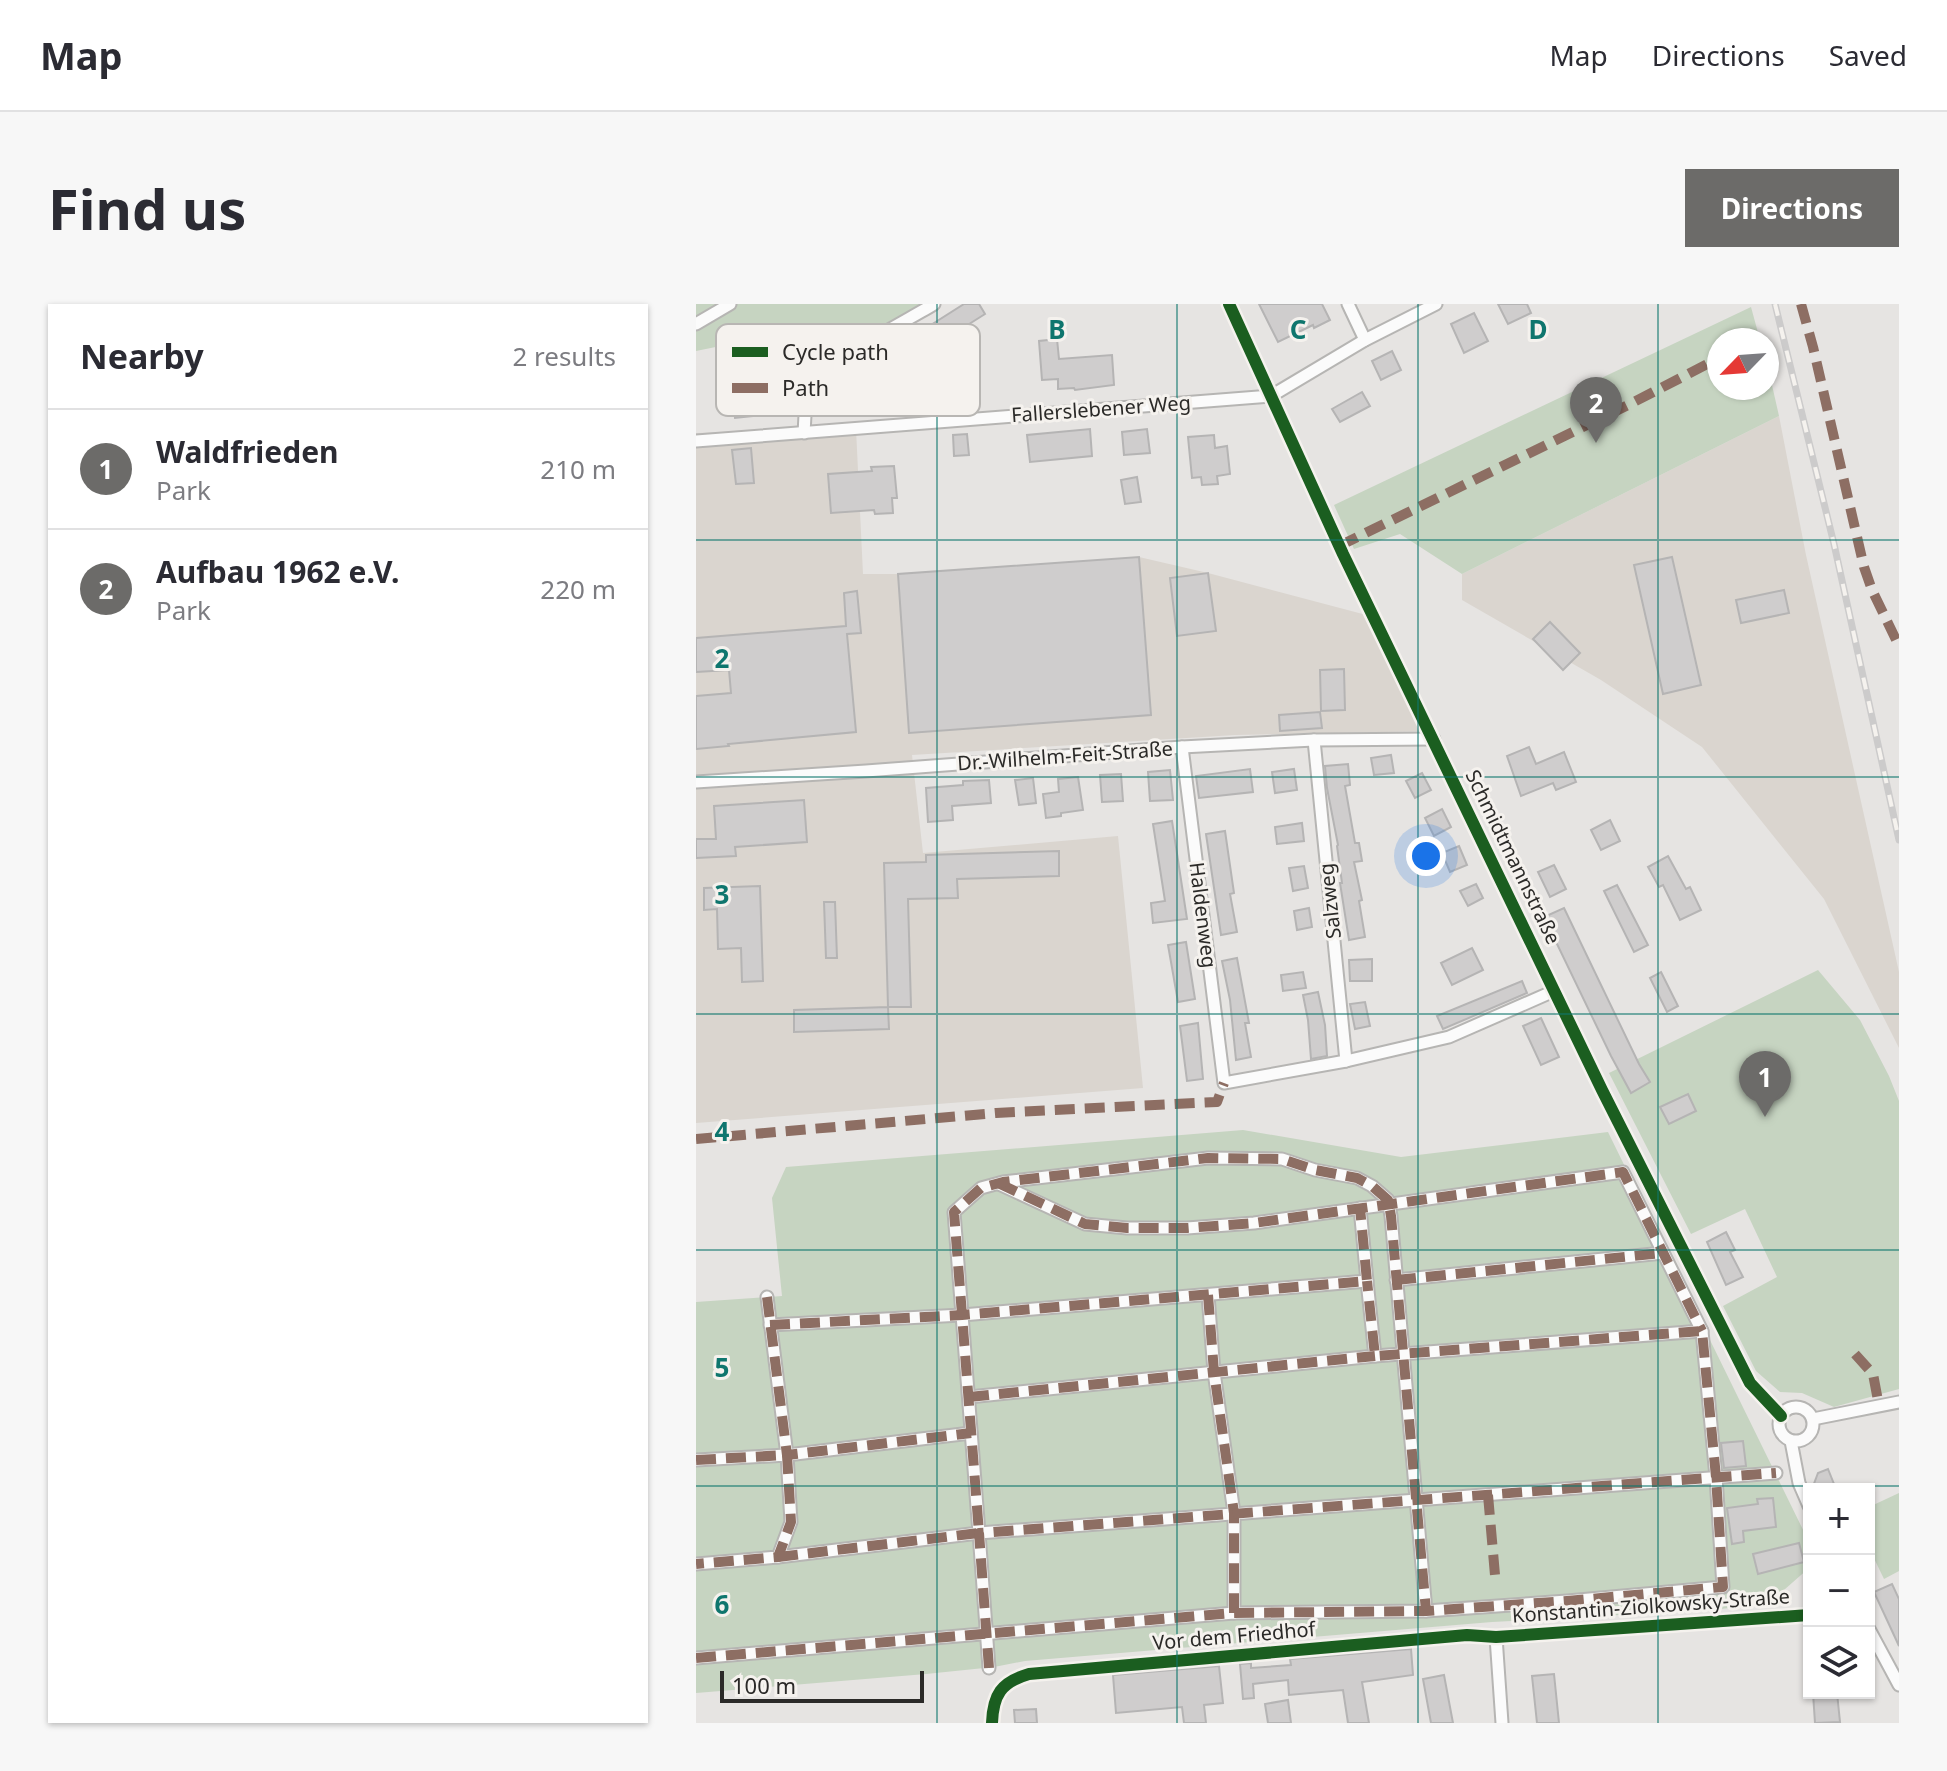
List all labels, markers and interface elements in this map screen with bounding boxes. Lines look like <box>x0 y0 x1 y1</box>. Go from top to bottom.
text: Map <box>40 29 123 81</box>
text: Map <box>1549 36 1608 74</box>
text: Directions <box>1652 36 1785 74</box>
text: Saved <box>1829 36 1907 74</box>
button: Directions <box>1685 169 1899 247</box>
text: Find us <box>48 170 246 246</box>
text: B <box>1048 311 1066 347</box>
text: C <box>1290 311 1306 347</box>
text: D <box>1528 311 1548 347</box>
legend <box>716 324 980 416</box>
north arrow <box>1707 328 1779 400</box>
text: Nearby <box>80 333 204 379</box>
text: Cycle path <box>782 336 889 366</box>
text: 2 results <box>512 338 616 374</box>
text: Path <box>782 372 829 402</box>
pin: 2 <box>1570 377 1622 443</box>
street label: Fallerslebener Weg <box>1010 389 1192 428</box>
text: Waldfrieden <box>156 431 339 472</box>
text: 1 <box>99 451 113 487</box>
text: 210 m <box>540 451 616 487</box>
text: Park <box>156 472 211 508</box>
text: Aufbau 1962 e.V. <box>156 551 400 592</box>
text: 2 <box>99 571 113 607</box>
text: 220 m <box>540 571 616 607</box>
text: Park <box>156 592 211 628</box>
text: 2 <box>715 640 730 676</box>
street label: Dr.-Wilhelm-Feit-Straße <box>956 735 1174 777</box>
street label: Schmidtmannstraße <box>1460 765 1567 948</box>
your location <box>1406 836 1446 876</box>
street label: Haldenweg <box>1184 860 1223 969</box>
street label: Salzweg <box>1312 862 1347 940</box>
text: 3 <box>715 876 729 912</box>
pin: 1 <box>1739 1051 1791 1117</box>
text: 4 <box>715 1113 730 1149</box>
text: 5 <box>715 1349 729 1385</box>
map controls <box>1803 1483 1875 1699</box>
button: + <box>1803 1483 1875 1555</box>
button: − <box>1803 1555 1875 1627</box>
street label: Konstantin-Ziolkowsky-Straße <box>1511 1582 1791 1629</box>
text: 6 <box>715 1586 730 1622</box>
street label: Vor dem Friedhof <box>1151 1615 1318 1656</box>
button: layers <box>1803 1627 1875 1699</box>
scale bar <box>720 1667 924 1703</box>
text: 100 m <box>732 1670 796 1700</box>

